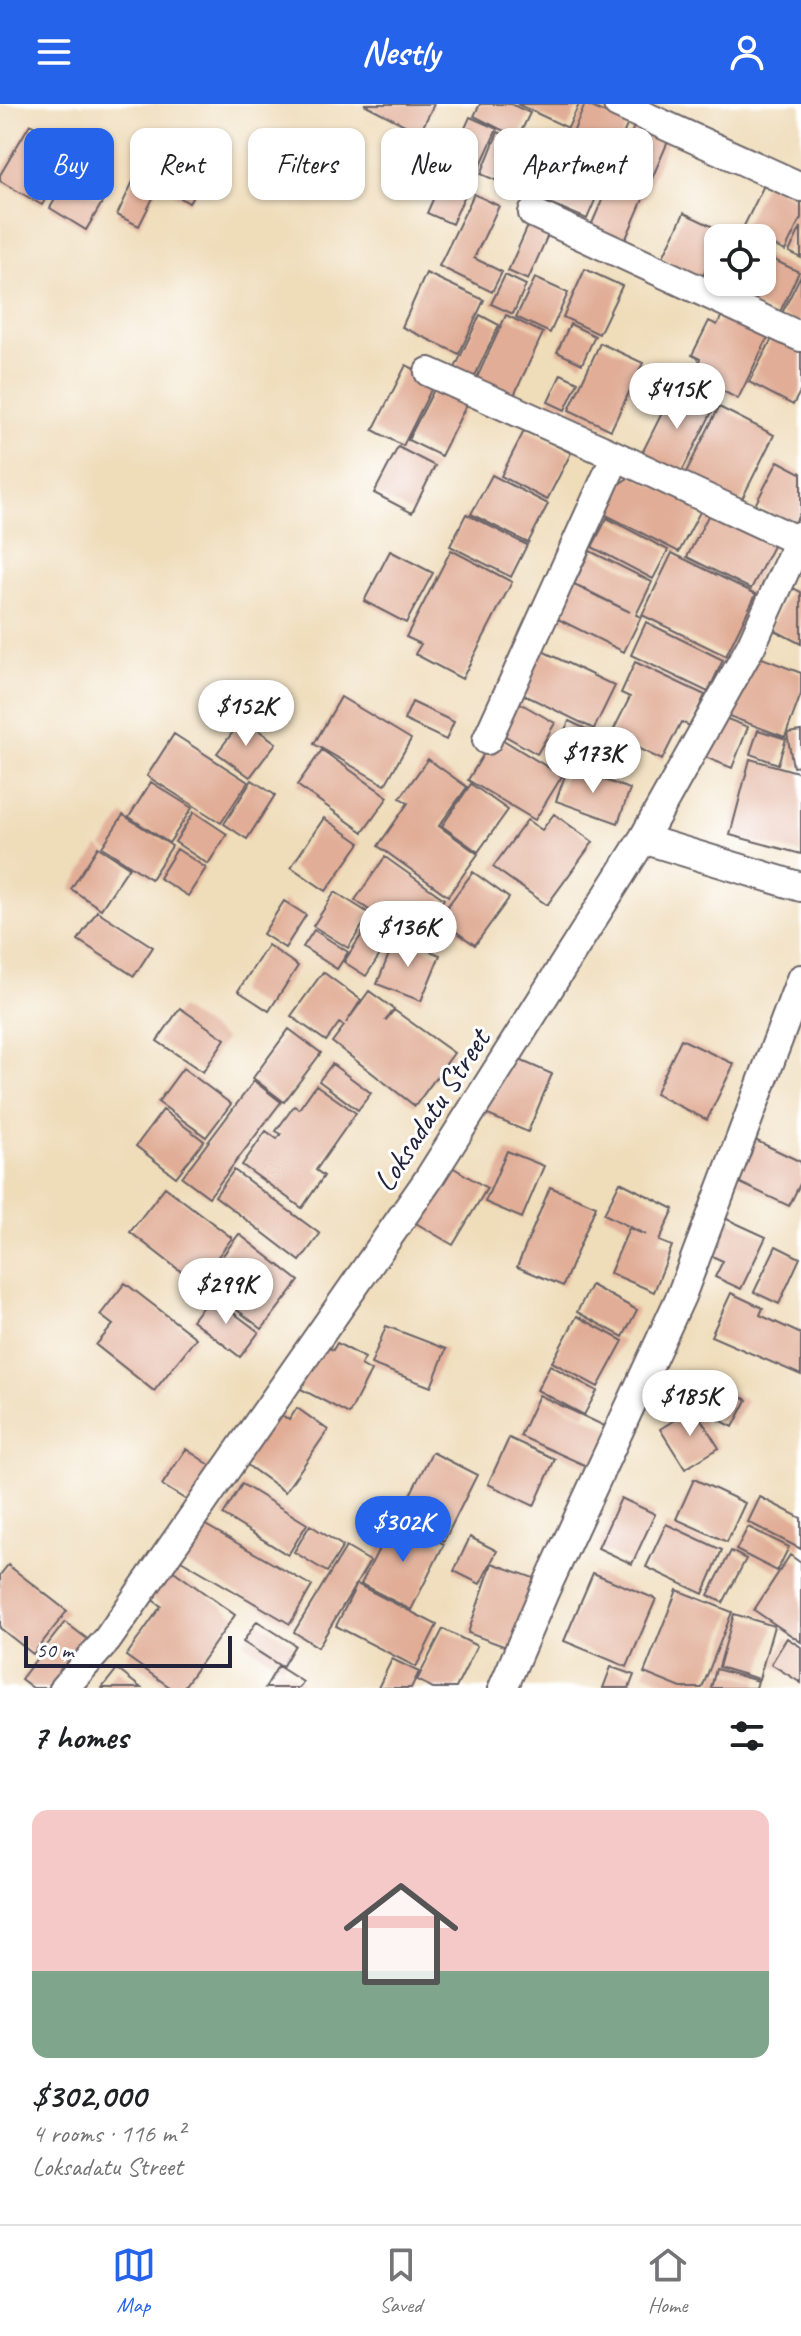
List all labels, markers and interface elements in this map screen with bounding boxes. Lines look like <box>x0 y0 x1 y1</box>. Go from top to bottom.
text: Nestly <box>362 29 439 75</box>
icon: menu <box>32 30 76 74</box>
icon: person <box>725 30 769 74</box>
chip: Buy <box>24 128 114 200</box>
chip: Rent <box>130 128 232 200</box>
chip: Filters <box>248 128 365 200</box>
chip: New <box>381 128 478 200</box>
chip: Apartment <box>494 128 653 200</box>
map controls <box>704 224 776 296</box>
button: locate <box>704 224 776 296</box>
pin: $415K <box>621 363 733 431</box>
text: $415K <box>647 372 707 405</box>
pin: $152K <box>190 680 302 748</box>
text: $152K <box>216 689 276 722</box>
pin: $173K <box>537 727 649 795</box>
text: $173K <box>563 736 623 769</box>
pin: $136K <box>352 901 464 969</box>
text: $136K <box>378 910 438 943</box>
street label: Loksadatu Street <box>364 1019 501 1199</box>
pin: $299K <box>170 1258 282 1326</box>
text: $299K <box>196 1267 256 1300</box>
pin: $185K <box>634 1370 746 1438</box>
text: $185K <box>660 1379 720 1412</box>
pin: $302K <box>347 1496 459 1564</box>
text: $302K <box>373 1505 433 1538</box>
scale bar <box>24 1632 232 1668</box>
text: 50 m <box>36 1636 73 1664</box>
icon: filters <box>725 1714 769 1758</box>
text: 7 homes <box>32 1715 128 1758</box>
icon: home <box>329 1862 473 2006</box>
text: $302,000 <box>32 2074 146 2117</box>
text: 4 rooms · 116 m² <box>32 2117 184 2150</box>
text: Loksadatu Street <box>32 2150 183 2183</box>
tab: Map <box>112 2243 156 2319</box>
tab: Saved <box>379 2243 423 2319</box>
tab: Home <box>646 2243 690 2319</box>

